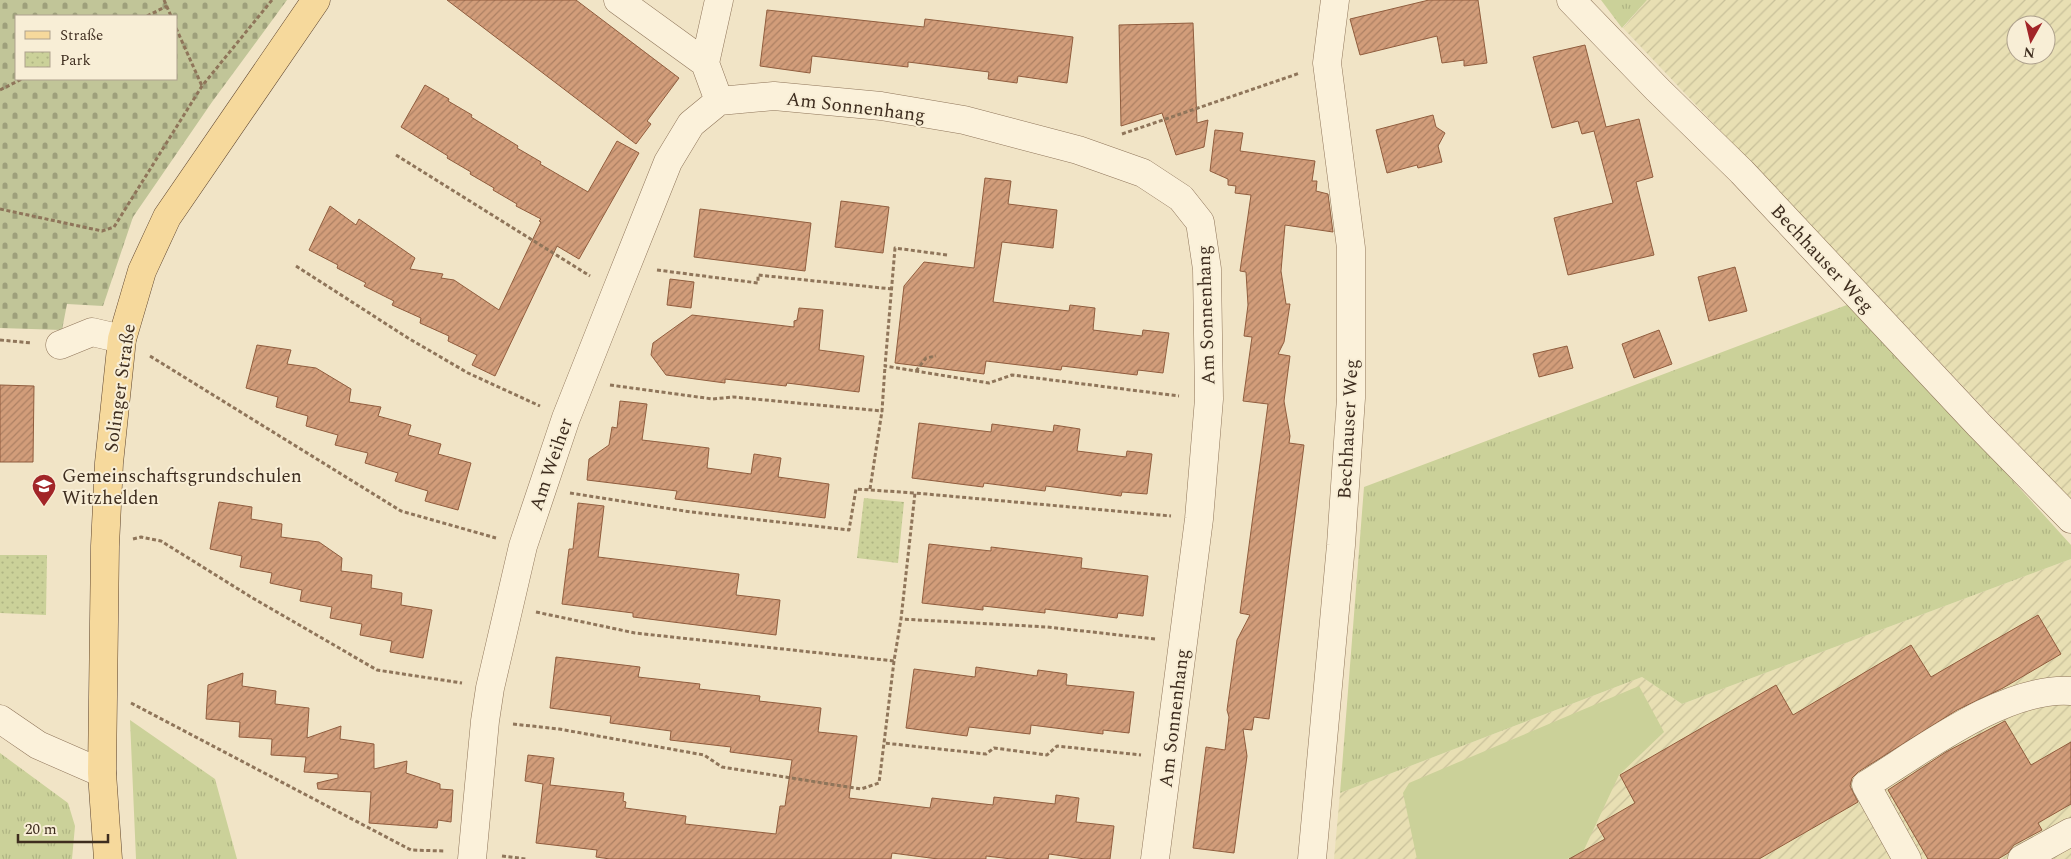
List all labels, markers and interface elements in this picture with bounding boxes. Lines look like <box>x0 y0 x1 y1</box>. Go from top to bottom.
legend <box>15 15 178 80</box>
north arrow <box>2006 15 2056 65</box>
text: Straße <box>60 24 103 47</box>
text: N <box>2022 41 2036 64</box>
text: Park <box>60 49 91 72</box>
street label: Am Sonnenhang <box>785 85 927 130</box>
street label: Bechhauser Weg <box>1763 198 1880 320</box>
street label: Am Sonnenhang <box>1190 244 1223 385</box>
street label: Solinger Straße <box>97 322 144 454</box>
street label: Bechhauser Weg <box>1330 358 1367 500</box>
street label: Am Weiher <box>522 414 581 515</box>
place label: Gemeinschaftsgrundschulen Witzhelden <box>62 462 302 513</box>
school or university icon: Gemeinschaftsgrundschulen Witzhelden <box>31 473 57 507</box>
street label: Am Sonnenhang <box>1152 647 1197 789</box>
scale bar <box>18 812 108 844</box>
text: 20 m <box>25 818 57 841</box>

